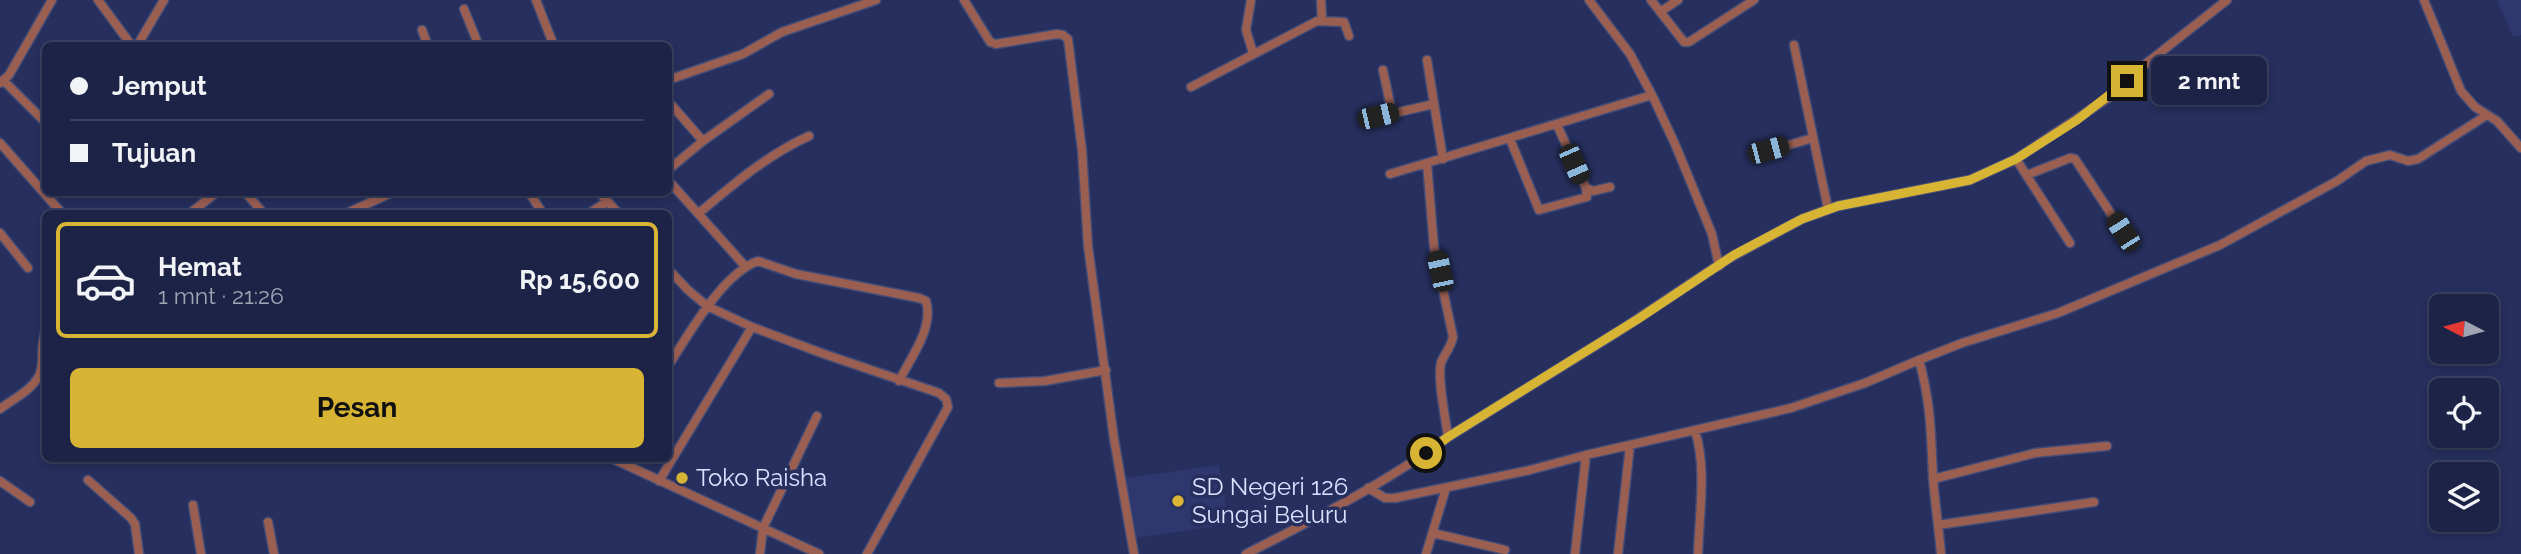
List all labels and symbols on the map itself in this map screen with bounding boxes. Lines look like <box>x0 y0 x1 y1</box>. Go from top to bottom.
callout: 2 mnt <box>2152 56 2267 106</box>
route end <box>2111 65 2143 97</box>
car <box>1356 101 1401 131</box>
car <box>1745 134 1792 166</box>
car <box>1556 141 1593 187</box>
car <box>2103 209 2144 255</box>
car <box>1426 248 1455 294</box>
north arrow <box>2429 294 2499 364</box>
route start <box>1410 437 1442 469</box>
place label: Toko Raisha <box>696 463 827 492</box>
marker: Toko Raisha <box>674 470 690 486</box>
place label: SD Negeri 126 Sungai Beluru <box>1192 472 1348 529</box>
marker: SD Negeri 126 Sungai Beluru <box>1170 493 1186 509</box>

